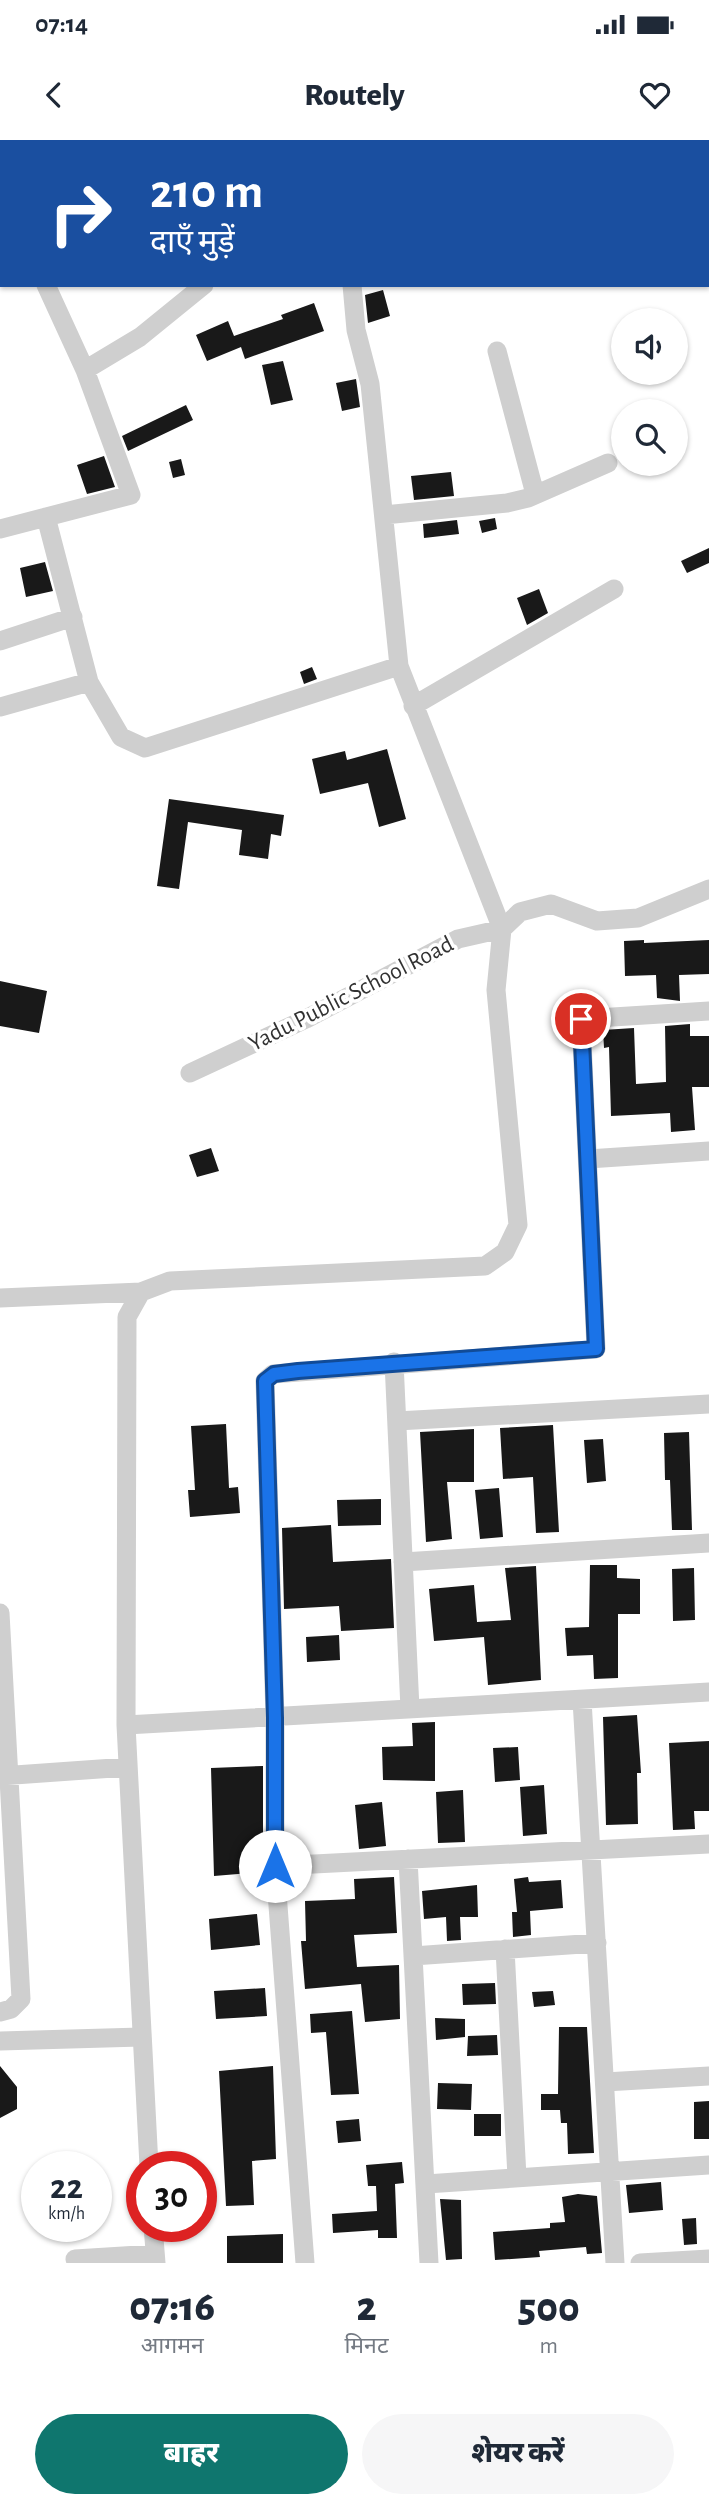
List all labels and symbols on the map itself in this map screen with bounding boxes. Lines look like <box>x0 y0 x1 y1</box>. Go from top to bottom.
street label: Yadu Public School Road <box>245 932 457 1056</box>
pin <box>551 989 611 1049</box>
position arrow <box>238 1829 312 1903</box>
speed limit sign: 30 <box>126 2151 217 2242</box>

